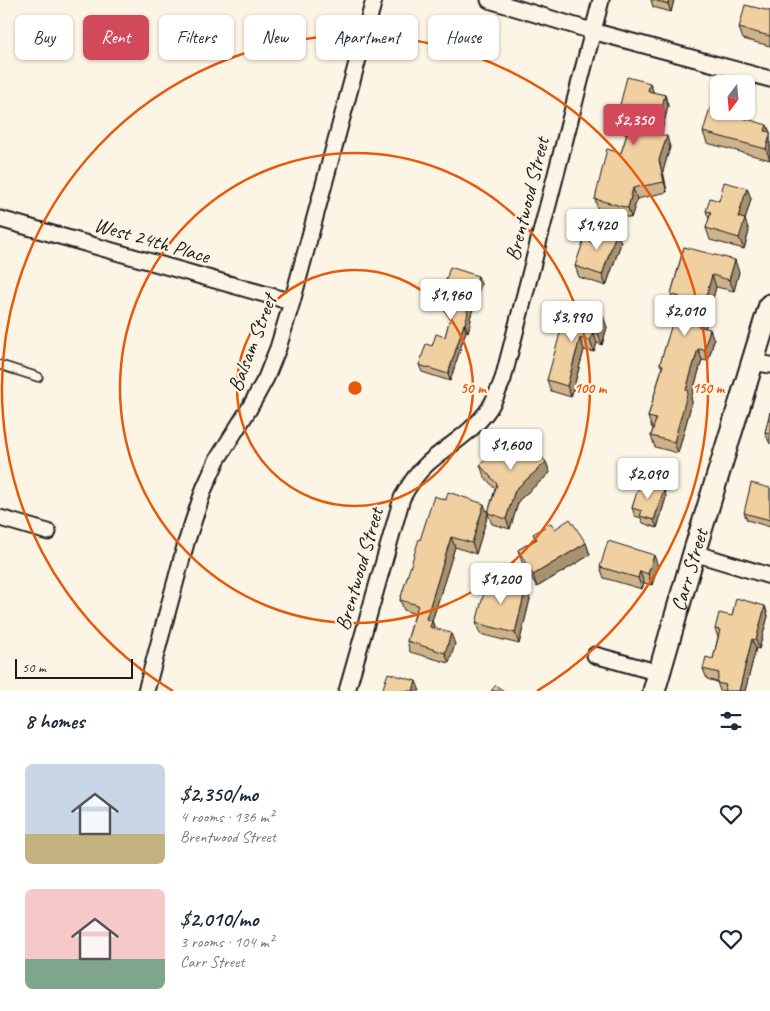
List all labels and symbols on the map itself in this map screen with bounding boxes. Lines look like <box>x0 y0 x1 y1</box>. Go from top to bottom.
north arrow <box>710 75 755 120</box>
pin: $2,350 <box>593 104 675 146</box>
street label: Brentwood Street <box>499 133 555 263</box>
pin: $1,420 <box>556 208 638 251</box>
street label: West 24th Place <box>91 211 214 269</box>
pin: $1,960 <box>410 278 492 321</box>
street label: Balsam Street <box>222 288 283 395</box>
pin: $2,010 <box>644 294 726 337</box>
pin: $3,990 <box>531 300 613 343</box>
centre of rings <box>346 379 364 397</box>
text: 50 m <box>460 379 487 398</box>
text: 100 m <box>574 379 608 398</box>
text: 150 m <box>692 379 726 398</box>
pin: $1,600 <box>470 428 552 471</box>
pin: $2,090 <box>607 458 689 500</box>
street label: Brentwood Street <box>329 503 389 633</box>
street label: Carr Street <box>665 524 714 614</box>
pin: $1,200 <box>460 562 542 605</box>
scale bar <box>15 656 132 679</box>

